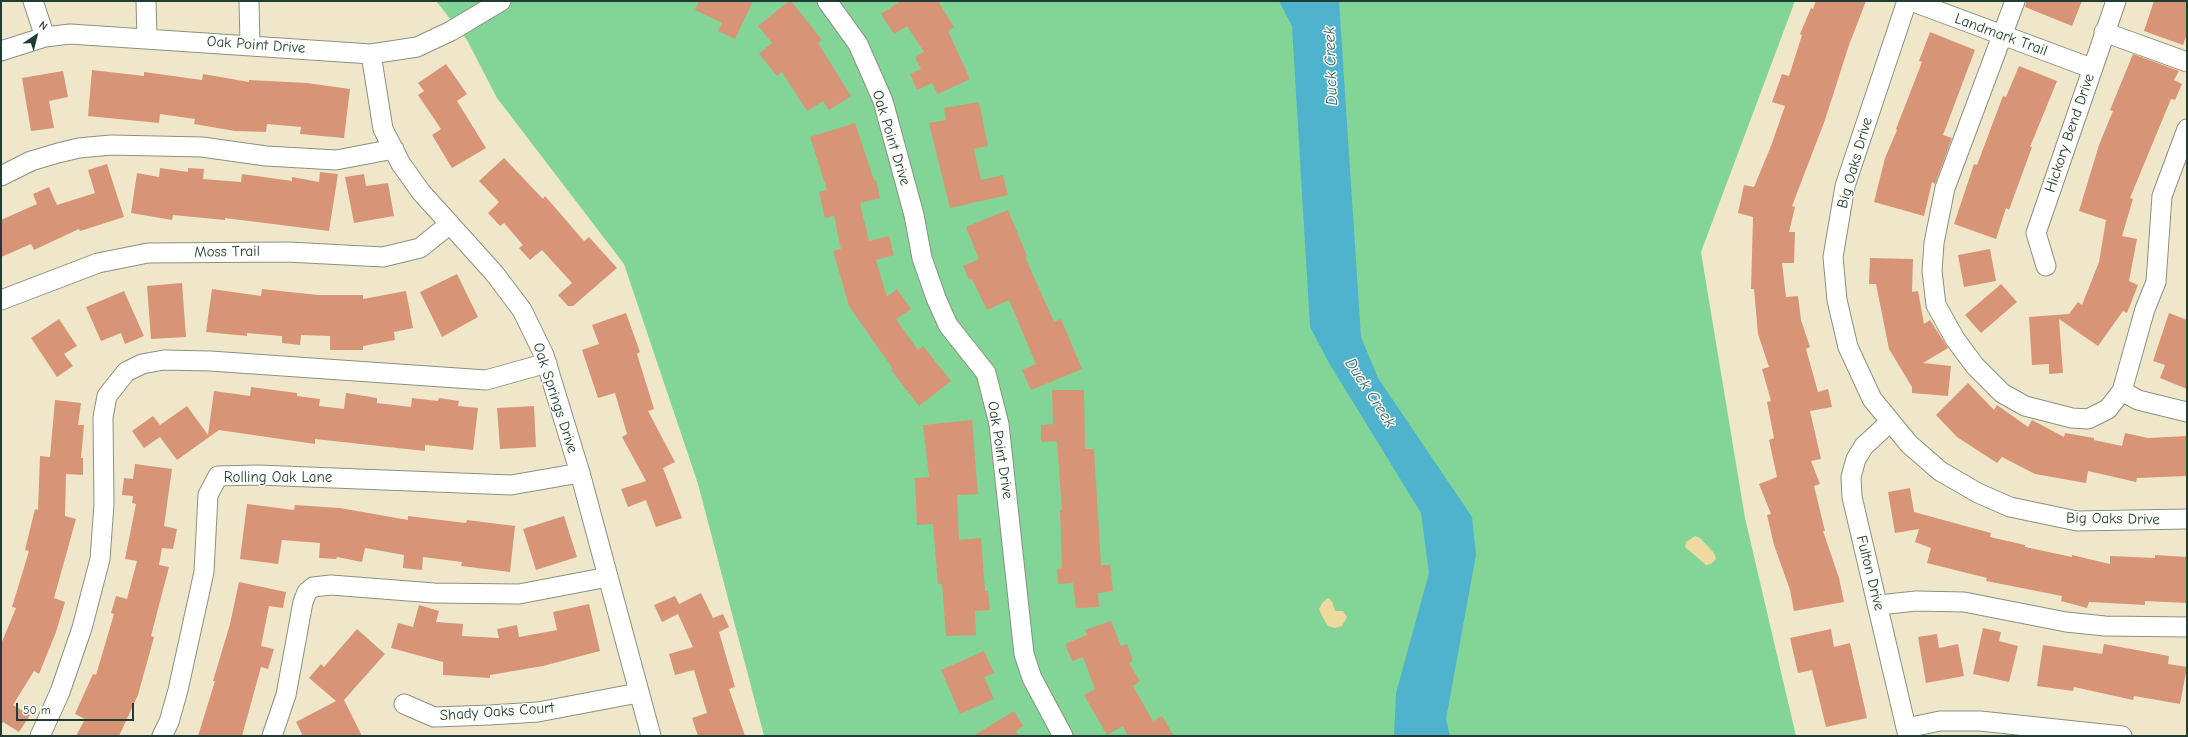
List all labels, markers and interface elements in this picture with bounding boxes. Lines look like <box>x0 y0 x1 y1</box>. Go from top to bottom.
street label: Landmark Trail <box>1952 10 2050 60</box>
north arrow <box>16 16 56 56</box>
text: N <box>36 18 50 33</box>
water label: Duck Creek <box>1320 26 1342 106</box>
street label: Oak Point Drive <box>206 33 306 57</box>
street label: Hickory Bend Drive <box>2041 71 2099 195</box>
street label: Oak Point Drive <box>868 88 914 188</box>
street label: Big Oaks Drive <box>1833 115 1877 211</box>
street label: Moss Trail <box>194 242 260 262</box>
street label: Oak Springs Drive <box>529 341 581 455</box>
water label: Duck Creek <box>1340 355 1400 431</box>
street label: Oak Point Drive <box>983 400 1017 500</box>
street label: Rolling Oak Lane <box>224 469 332 487</box>
street label: Big Oaks Drive <box>2066 509 2160 529</box>
street label: Fulton Drive <box>1852 533 1888 613</box>
scale bar <box>18 695 136 721</box>
street label: Shady Oaks Court <box>439 699 555 725</box>
text: 50 m <box>23 703 51 717</box>

